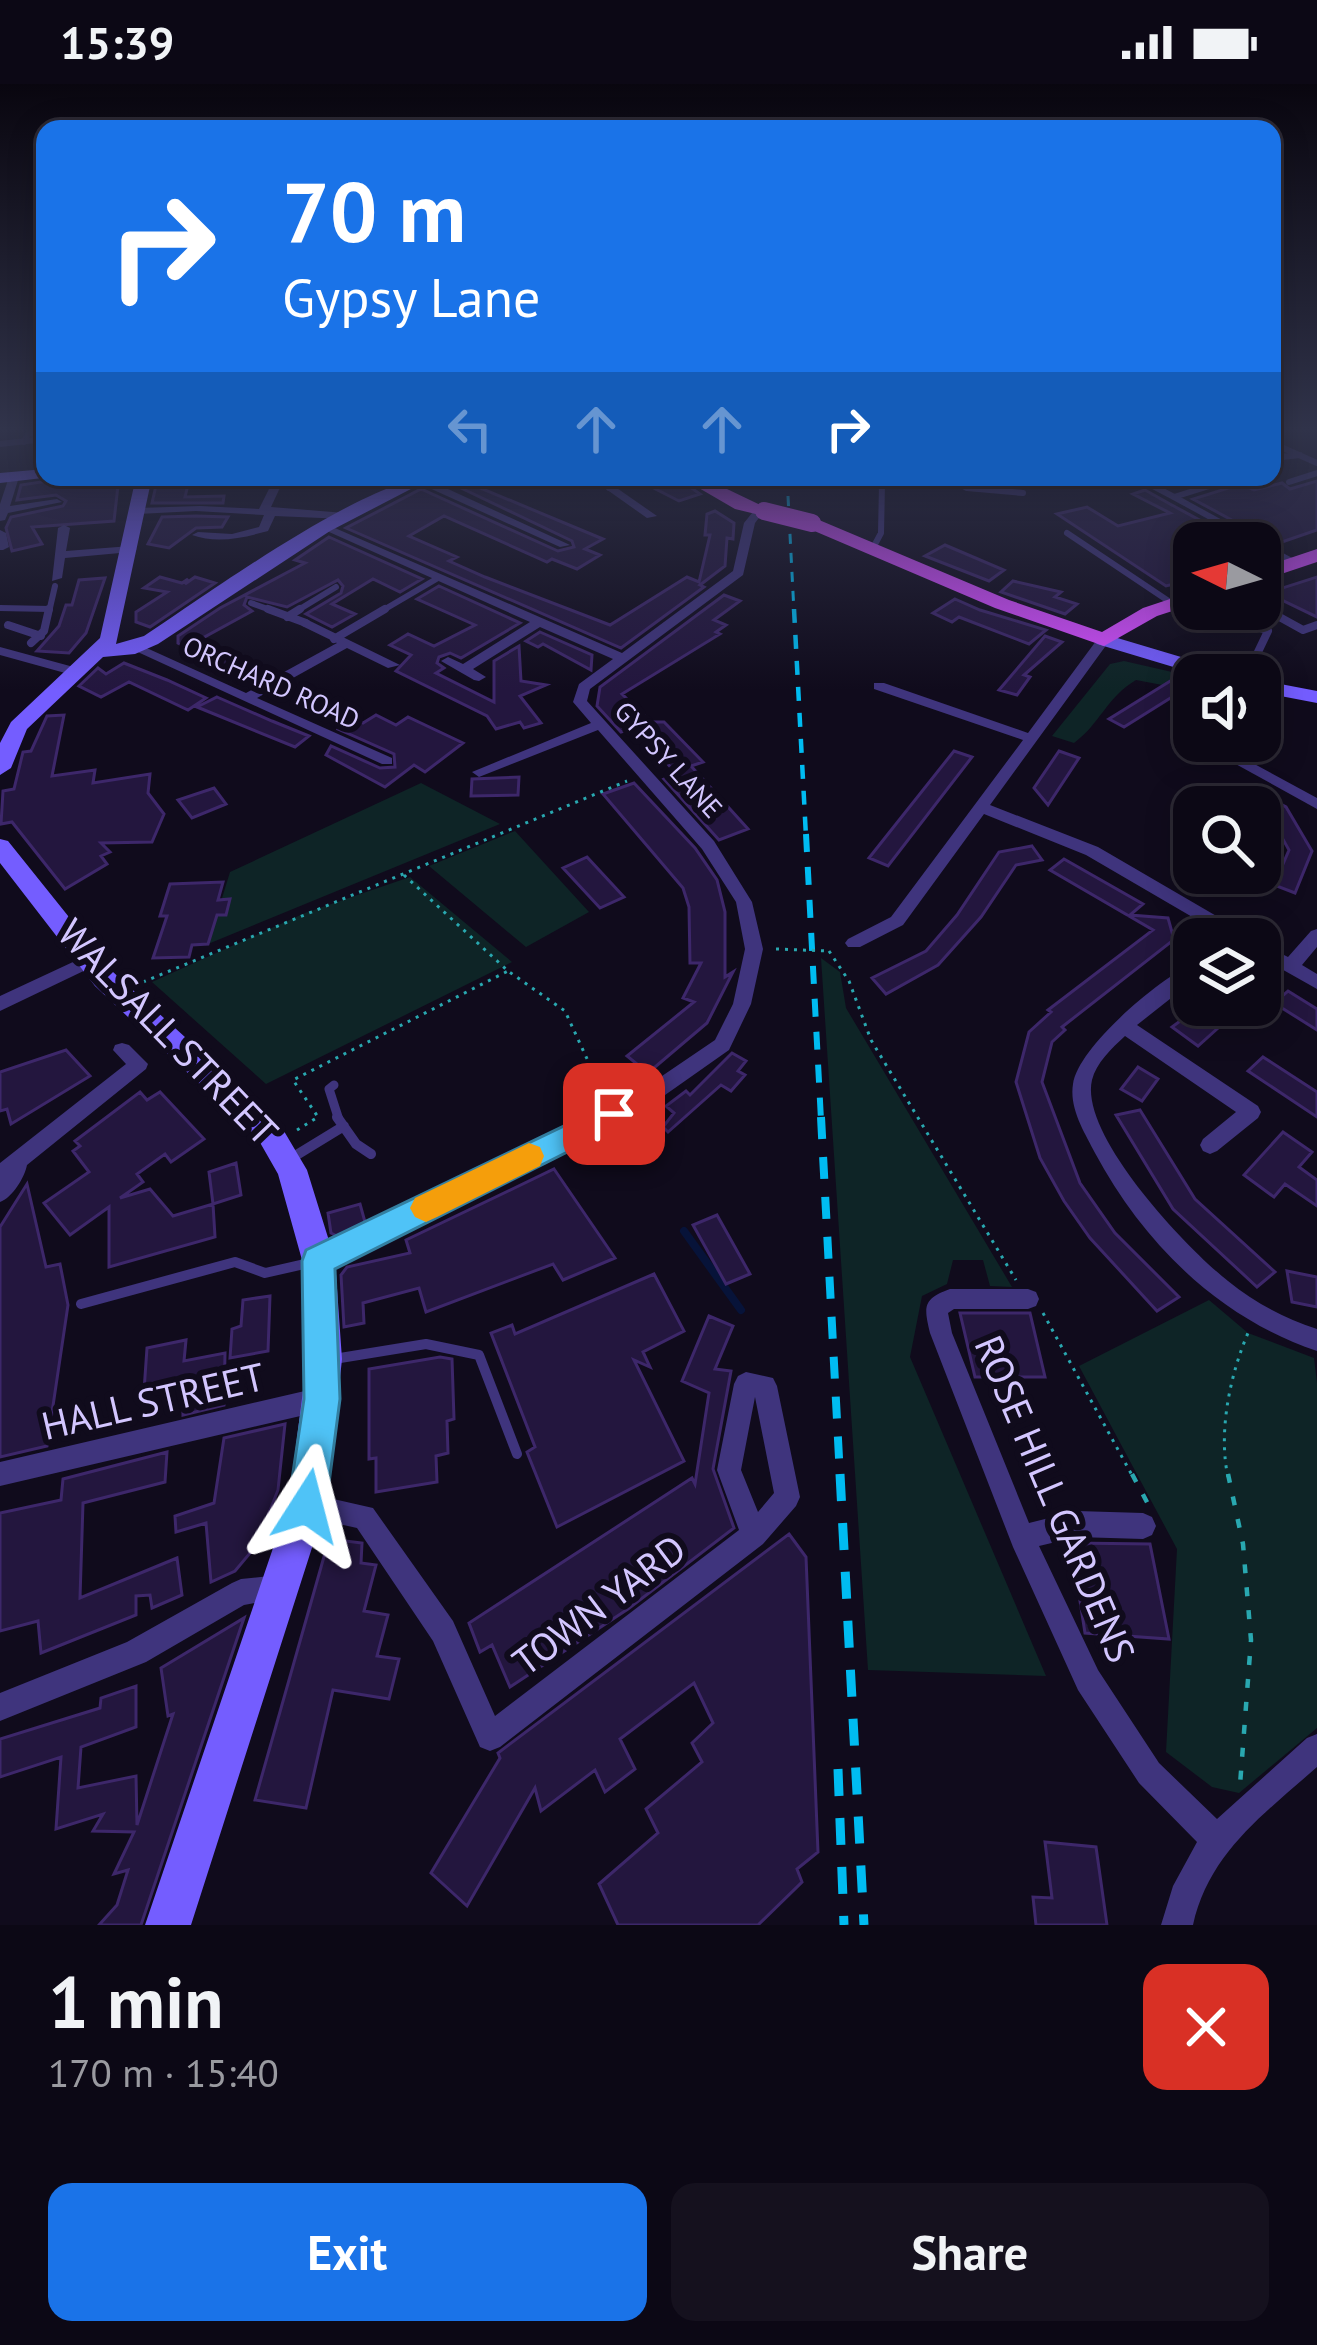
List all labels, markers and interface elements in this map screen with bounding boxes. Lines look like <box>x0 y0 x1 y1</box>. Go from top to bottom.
text: 15:39 <box>60 13 174 71</box>
text: 70 m <box>282 156 466 265</box>
icon: right <box>84 168 240 324</box>
text: Gypsy Lane <box>282 262 540 332</box>
icon: left <box>437 396 503 462</box>
icon: ahead <box>563 396 629 462</box>
icon: ahead <box>689 396 755 462</box>
icon: right <box>815 396 881 462</box>
north arrow <box>1173 522 1281 630</box>
map controls <box>1173 522 1281 1026</box>
street label: ORCHARD ROAD <box>178 628 365 736</box>
button: sound <box>1173 654 1281 762</box>
street label: GYPSY LANE <box>608 694 730 825</box>
button: search <box>1173 786 1281 894</box>
street label: WALSALL STREET <box>47 908 289 1156</box>
button: layers <box>1173 918 1281 1026</box>
pin <box>563 1063 665 1165</box>
icon: arrive <box>581 1081 647 1147</box>
street label: ROSE HILL GARDENS <box>964 1328 1147 1670</box>
street label: HALL STREET <box>36 1350 269 1451</box>
position arrow <box>244 1443 370 1569</box>
street label: TOWN YARD <box>502 1523 696 1686</box>
text: 1 min <box>48 1955 224 2048</box>
button: close <box>1143 1964 1269 2090</box>
text: 170 m · 15:40 <box>48 2047 279 2098</box>
button: Exit <box>48 2183 647 2321</box>
button: Share <box>671 2183 1269 2321</box>

